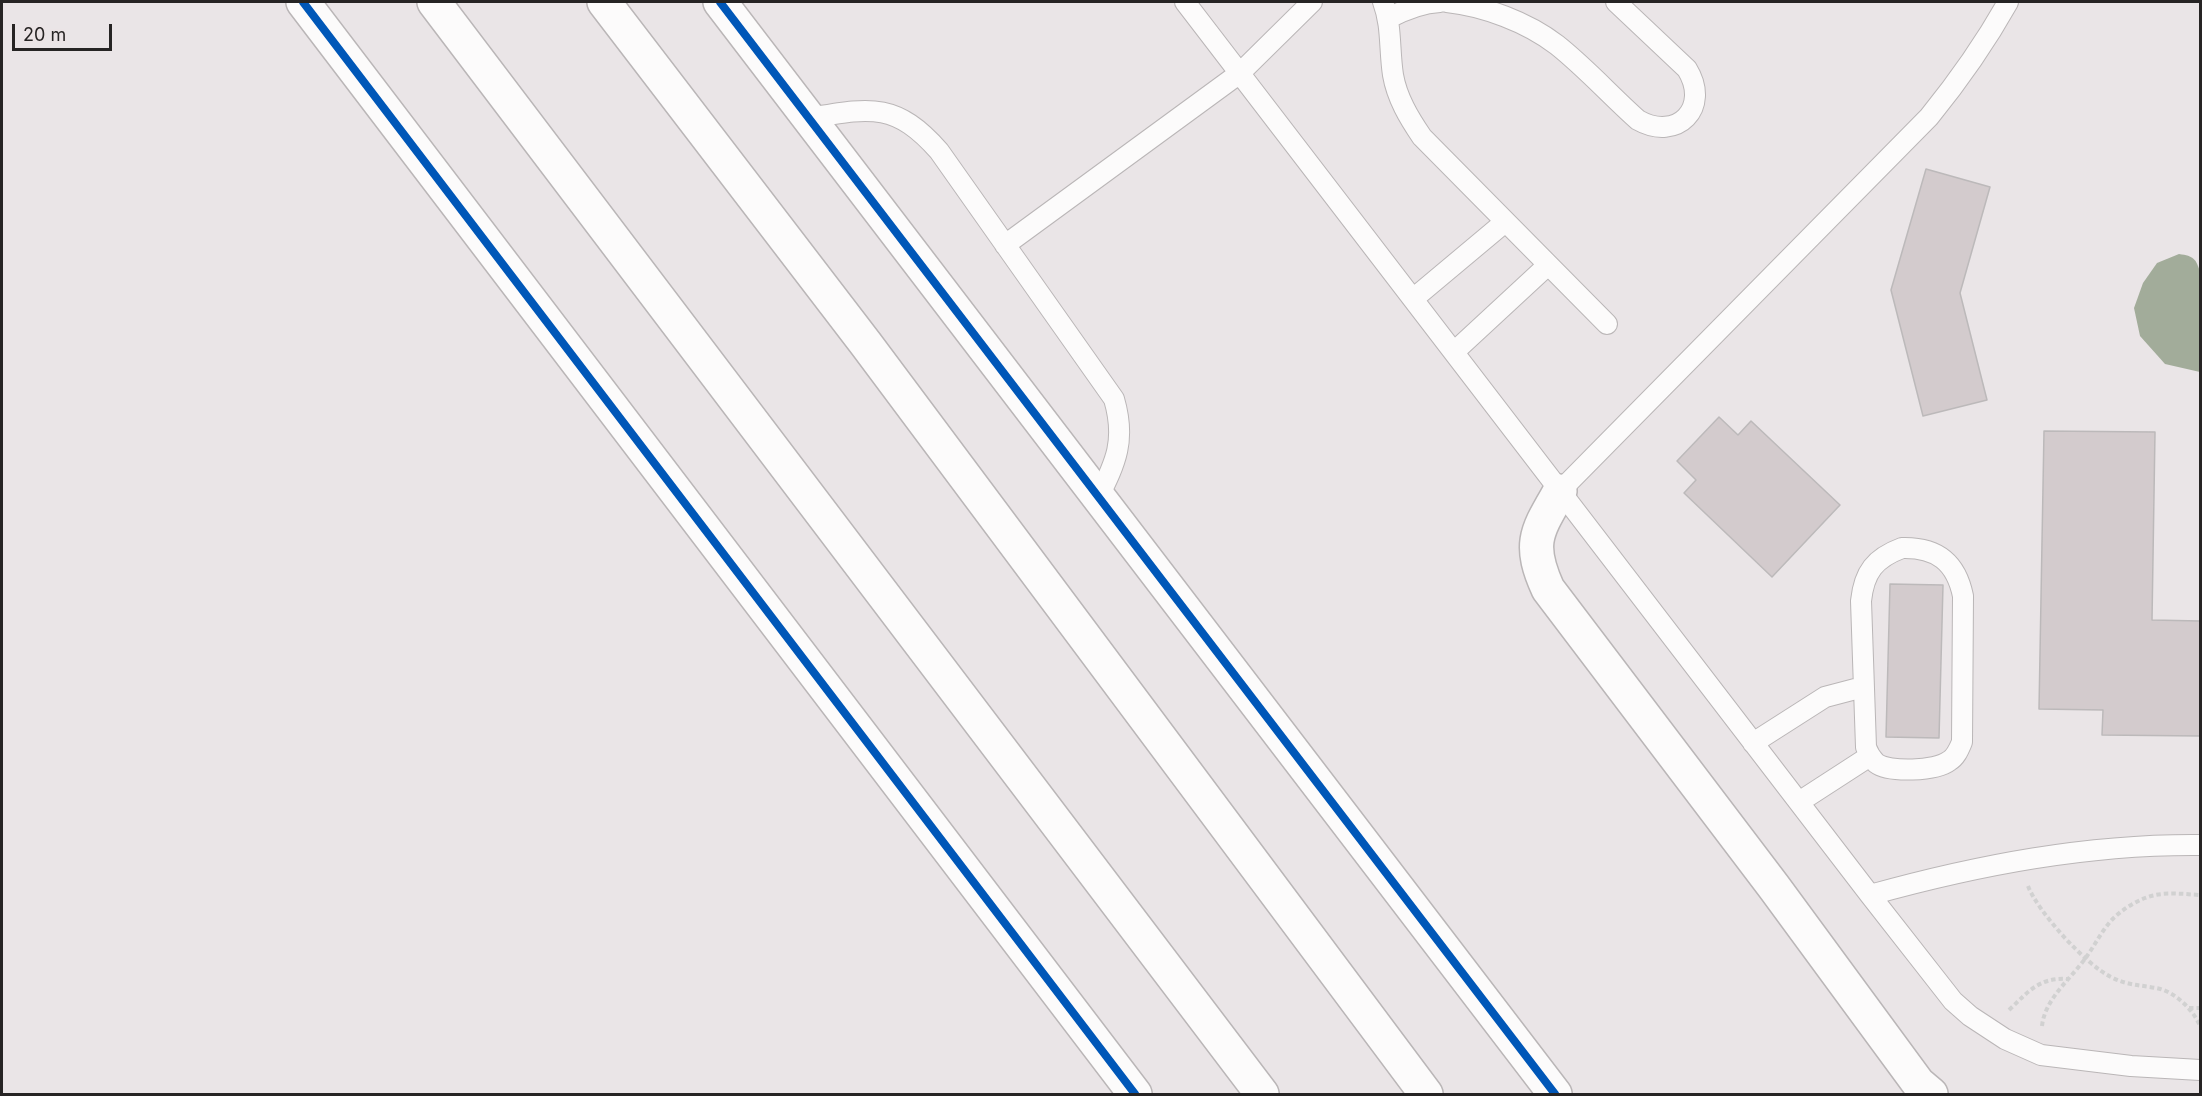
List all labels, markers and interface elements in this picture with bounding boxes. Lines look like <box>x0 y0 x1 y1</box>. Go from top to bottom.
scale bar <box>15 12 116 50</box>
text: 20 m <box>23 24 66 45</box>

